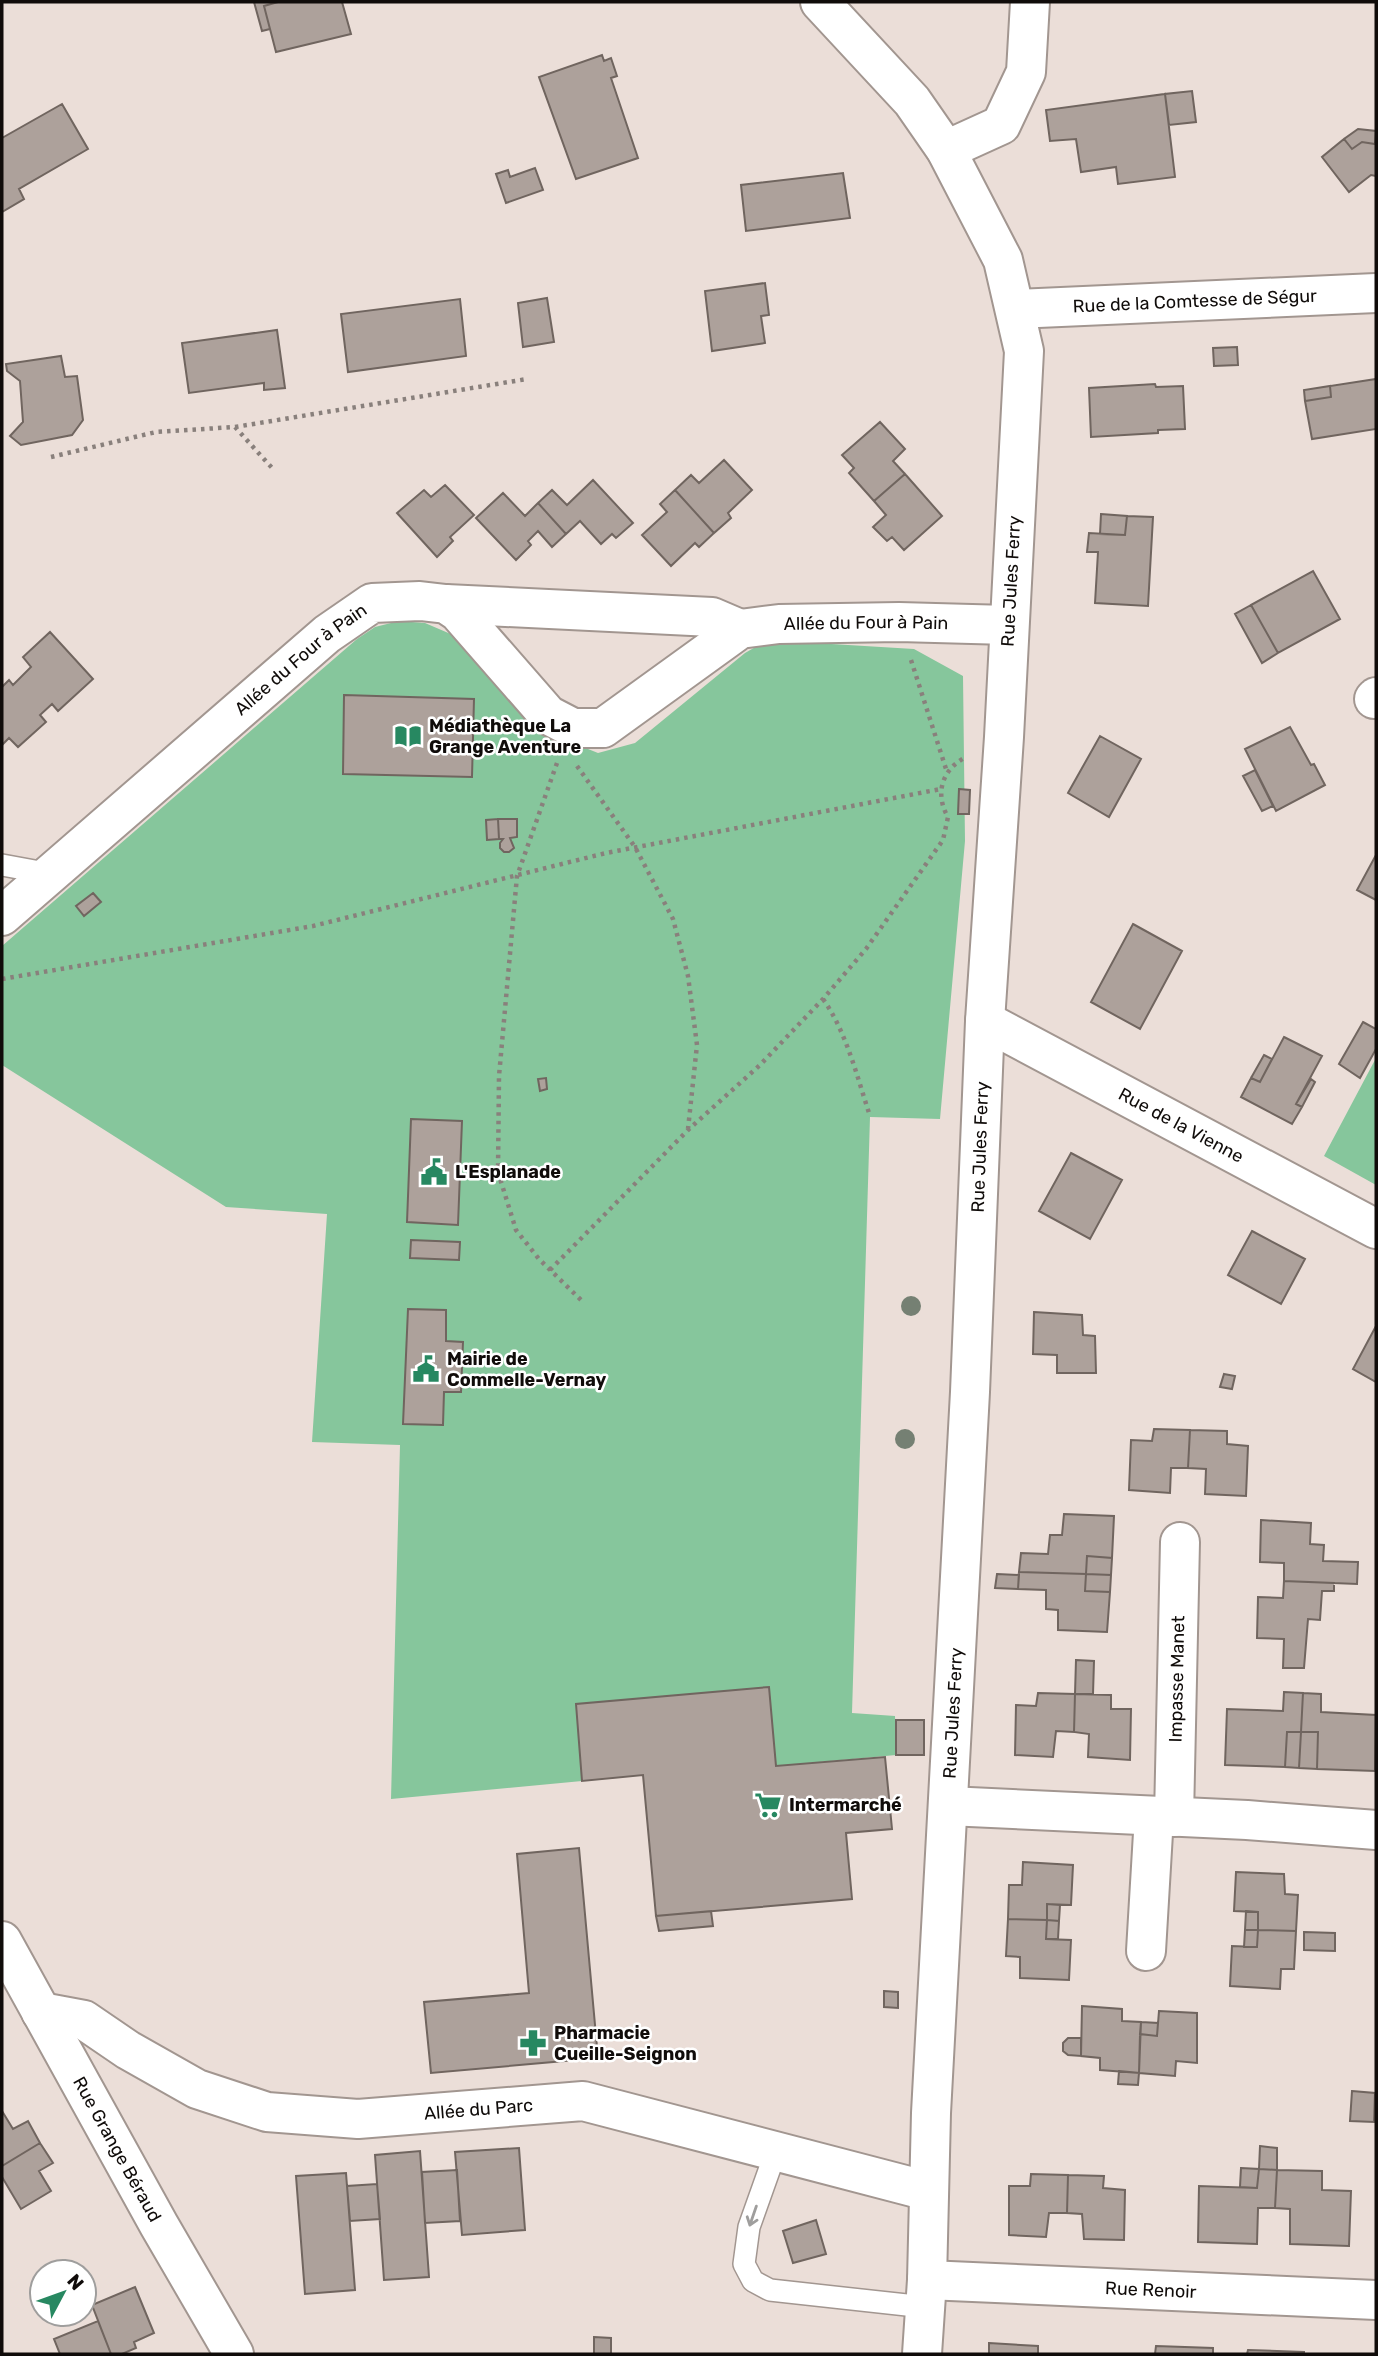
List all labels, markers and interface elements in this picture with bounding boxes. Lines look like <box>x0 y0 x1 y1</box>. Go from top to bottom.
street label: Rue de la Comtesse de Ségur <box>1072 285 1318 317</box>
street label: Rue Jules Ferry <box>997 515 1025 647</box>
street label: Allée du Four à Pain <box>230 599 371 720</box>
street label: Allée du Four à Pain <box>784 611 949 635</box>
place label: Médiathèque La Grange Aventure <box>429 715 581 758</box>
library icon: Médiathèque La Grange Aventure <box>393 721 423 751</box>
street label: Rue Jules Ferry <box>967 1081 993 1213</box>
street label: Rue de la Vienne <box>1115 1083 1247 1168</box>
public building icon: L'Esplanade <box>419 1157 449 1187</box>
place label: L'Esplanade <box>455 1161 561 1183</box>
place label: Mairie de Commelle-Vernay <box>447 1348 606 1391</box>
public building icon: Mairie de Commelle-Vernay <box>411 1354 441 1384</box>
street label: Impasse Manet <box>1165 1615 1189 1743</box>
street label: Rue Jules Ferry <box>939 1647 967 1779</box>
supermarket icon: Intermarché <box>753 1790 783 1820</box>
place label: Intermarché <box>789 1794 902 1816</box>
place label: Pharmacie Cueille-Seignon <box>554 2022 697 2065</box>
pharmacy icon: Pharmacie Cueille-Seignon <box>518 2028 548 2058</box>
street label: Rue Grange Béraud <box>68 2073 166 2226</box>
street label: Allée du Parc <box>423 2094 534 2125</box>
one-way arrow <box>746 2204 758 2226</box>
north arrow <box>28 2258 98 2328</box>
text: N <box>62 2269 89 2295</box>
street label: Rue Renoir <box>1105 2277 1197 2303</box>

